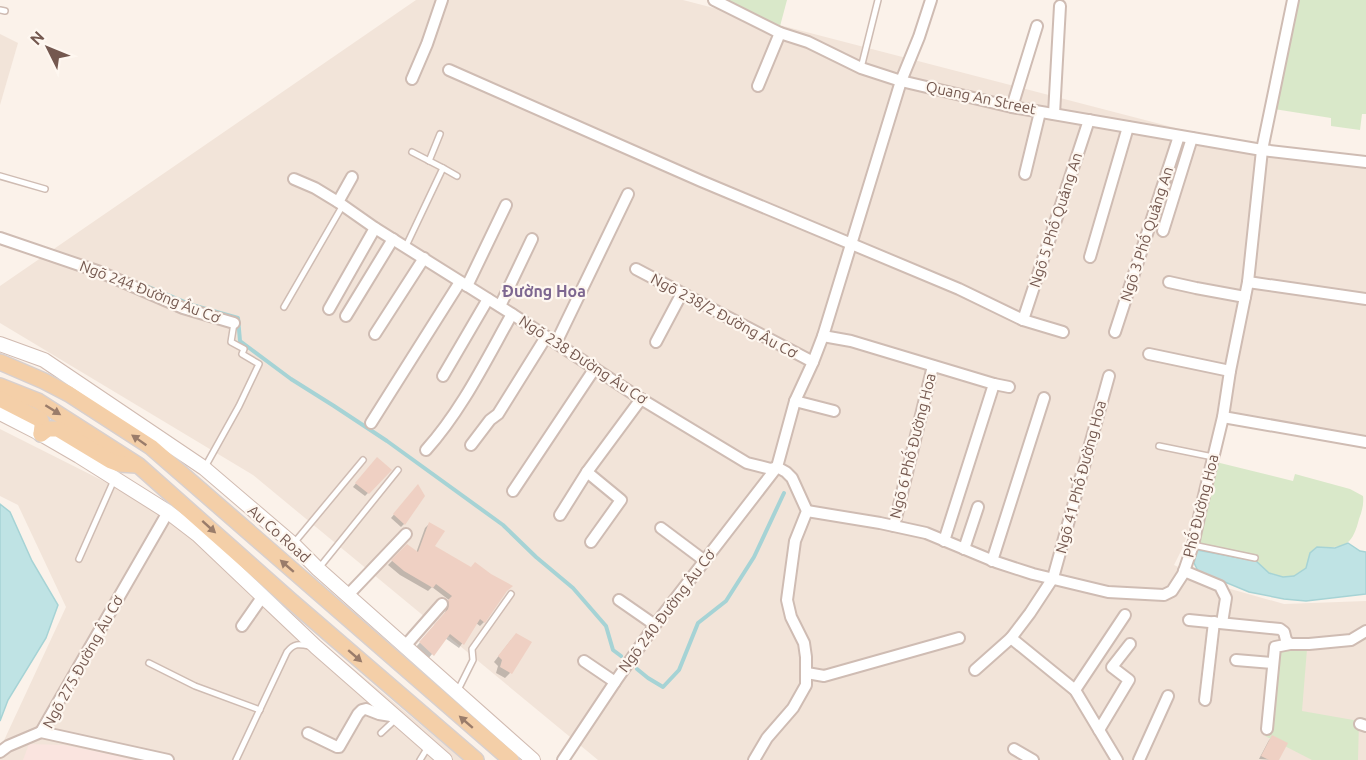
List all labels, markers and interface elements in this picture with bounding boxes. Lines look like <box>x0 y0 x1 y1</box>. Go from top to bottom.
north arrow <box>18 18 78 78</box>
text: N <box>26 27 48 48</box>
street label: Quang An Street <box>924 78 1038 118</box>
street label: Ngõ 5 Phố Quảng An <box>1024 150 1085 289</box>
street label: Ngõ 3 Phố Quảng An <box>1115 164 1176 303</box>
street label: Ngõ 244 Đường Âu Cơ <box>77 257 223 326</box>
street label: Ngõ 238/2 Đường Âu Cơ <box>648 270 800 361</box>
district label: Đường Hoa <box>502 282 586 300</box>
street label: Ngõ 238 Đường Âu Cơ <box>516 312 651 407</box>
street label: Ngõ 6 Phố Đường Hoa <box>885 371 939 520</box>
street label: Ngõ 41 Phố Đường Hoa <box>1050 398 1109 555</box>
one-way arrow <box>45 405 61 416</box>
one-way arrow <box>132 434 147 446</box>
street label: Phố Đường Hoa <box>1178 452 1222 559</box>
street label: Au Co Road <box>245 501 314 566</box>
one-way arrow <box>201 520 216 534</box>
street label: Ngõ 240 Đường Âu Cơ <box>615 546 718 675</box>
one-way arrow <box>280 560 295 573</box>
street label: Ngõ 275 Đường Âu Cơ <box>39 592 126 731</box>
one-way arrow <box>347 649 362 662</box>
one-way arrow <box>459 715 474 729</box>

